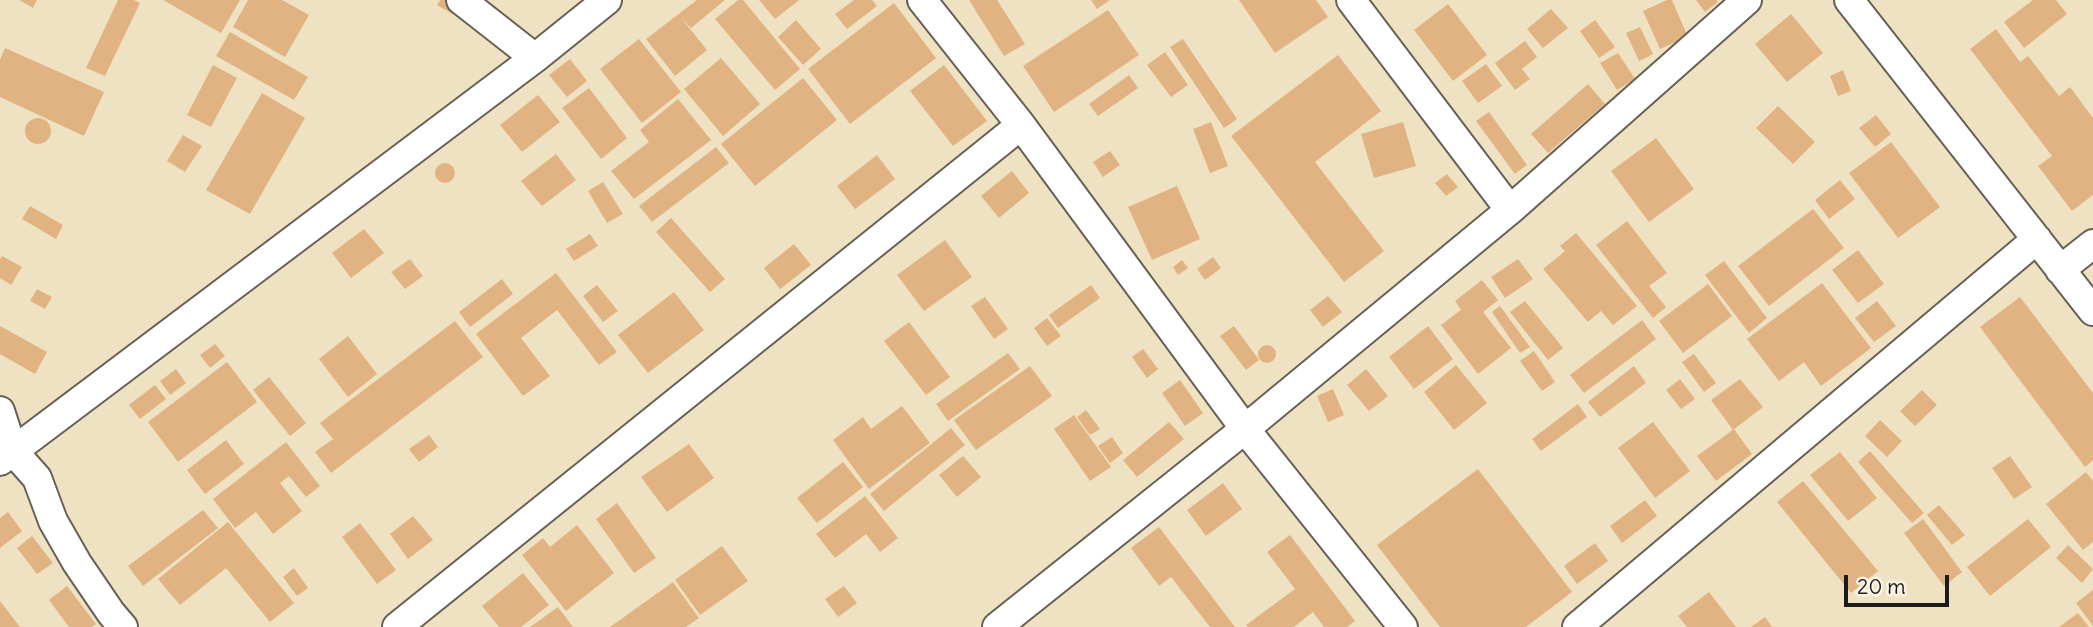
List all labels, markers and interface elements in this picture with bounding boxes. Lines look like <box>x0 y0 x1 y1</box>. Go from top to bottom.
scale bar <box>1848 560 1953 604</box>
text: 20 m <box>1857 573 1906 600</box>

